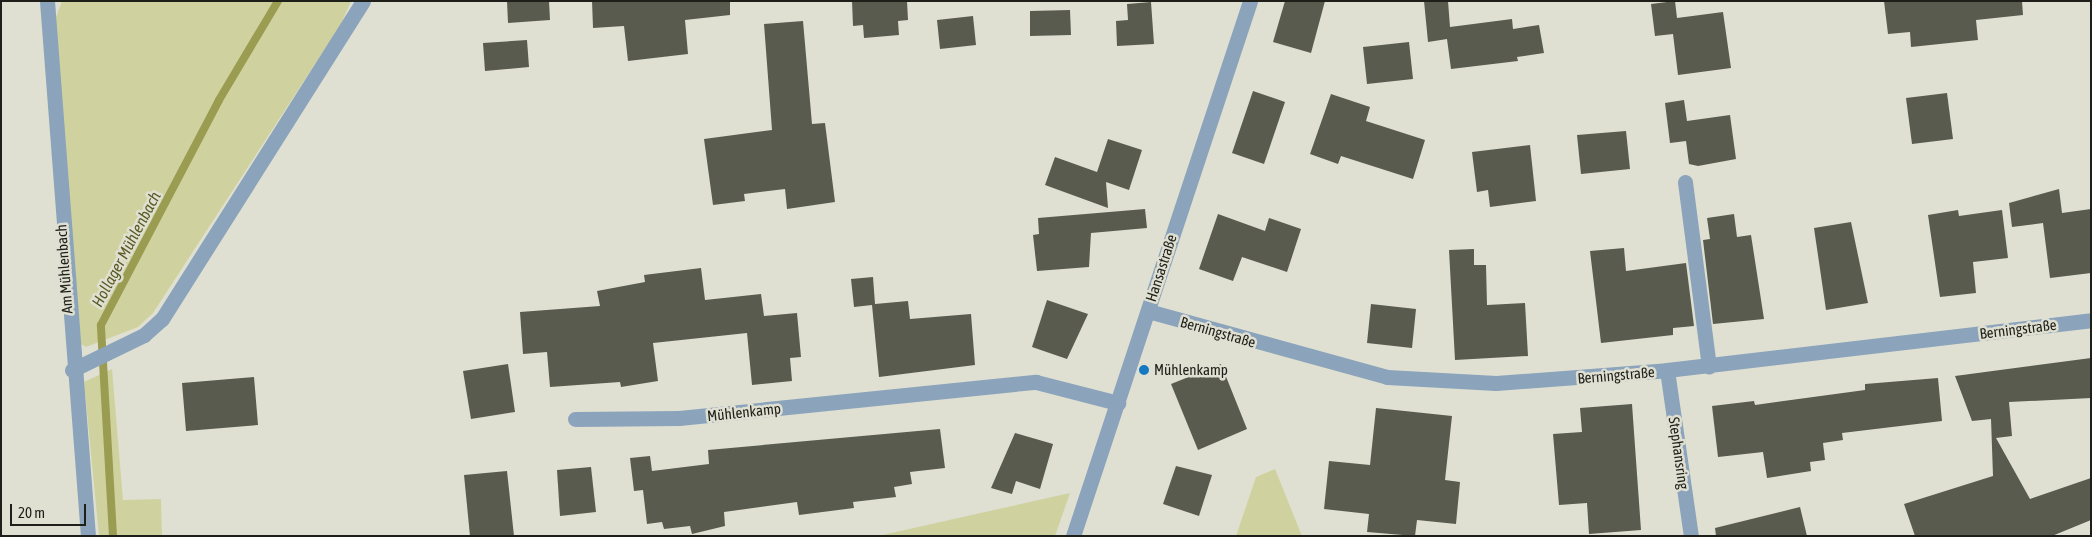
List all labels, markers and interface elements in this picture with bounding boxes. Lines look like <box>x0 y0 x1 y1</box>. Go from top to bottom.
water label: Hollager Mühlenbach <box>88 188 164 310</box>
street label: Am Mühlenbach <box>52 224 76 314</box>
street label: Hansastraße <box>1142 232 1180 304</box>
street label: Berningstraße <box>1178 313 1258 351</box>
street label: Berningstraße <box>1979 315 2057 343</box>
place label: Mühlenkamp <box>1154 361 1228 379</box>
street label: Berningstraße <box>1577 363 1655 387</box>
marker: Mühlenkamp <box>1138 364 1150 376</box>
street label: Mühlenkamp <box>706 399 782 425</box>
street label: Stephansring <box>1665 416 1693 490</box>
scale bar <box>12 494 89 526</box>
text: 20 m <box>18 504 45 521</box>

